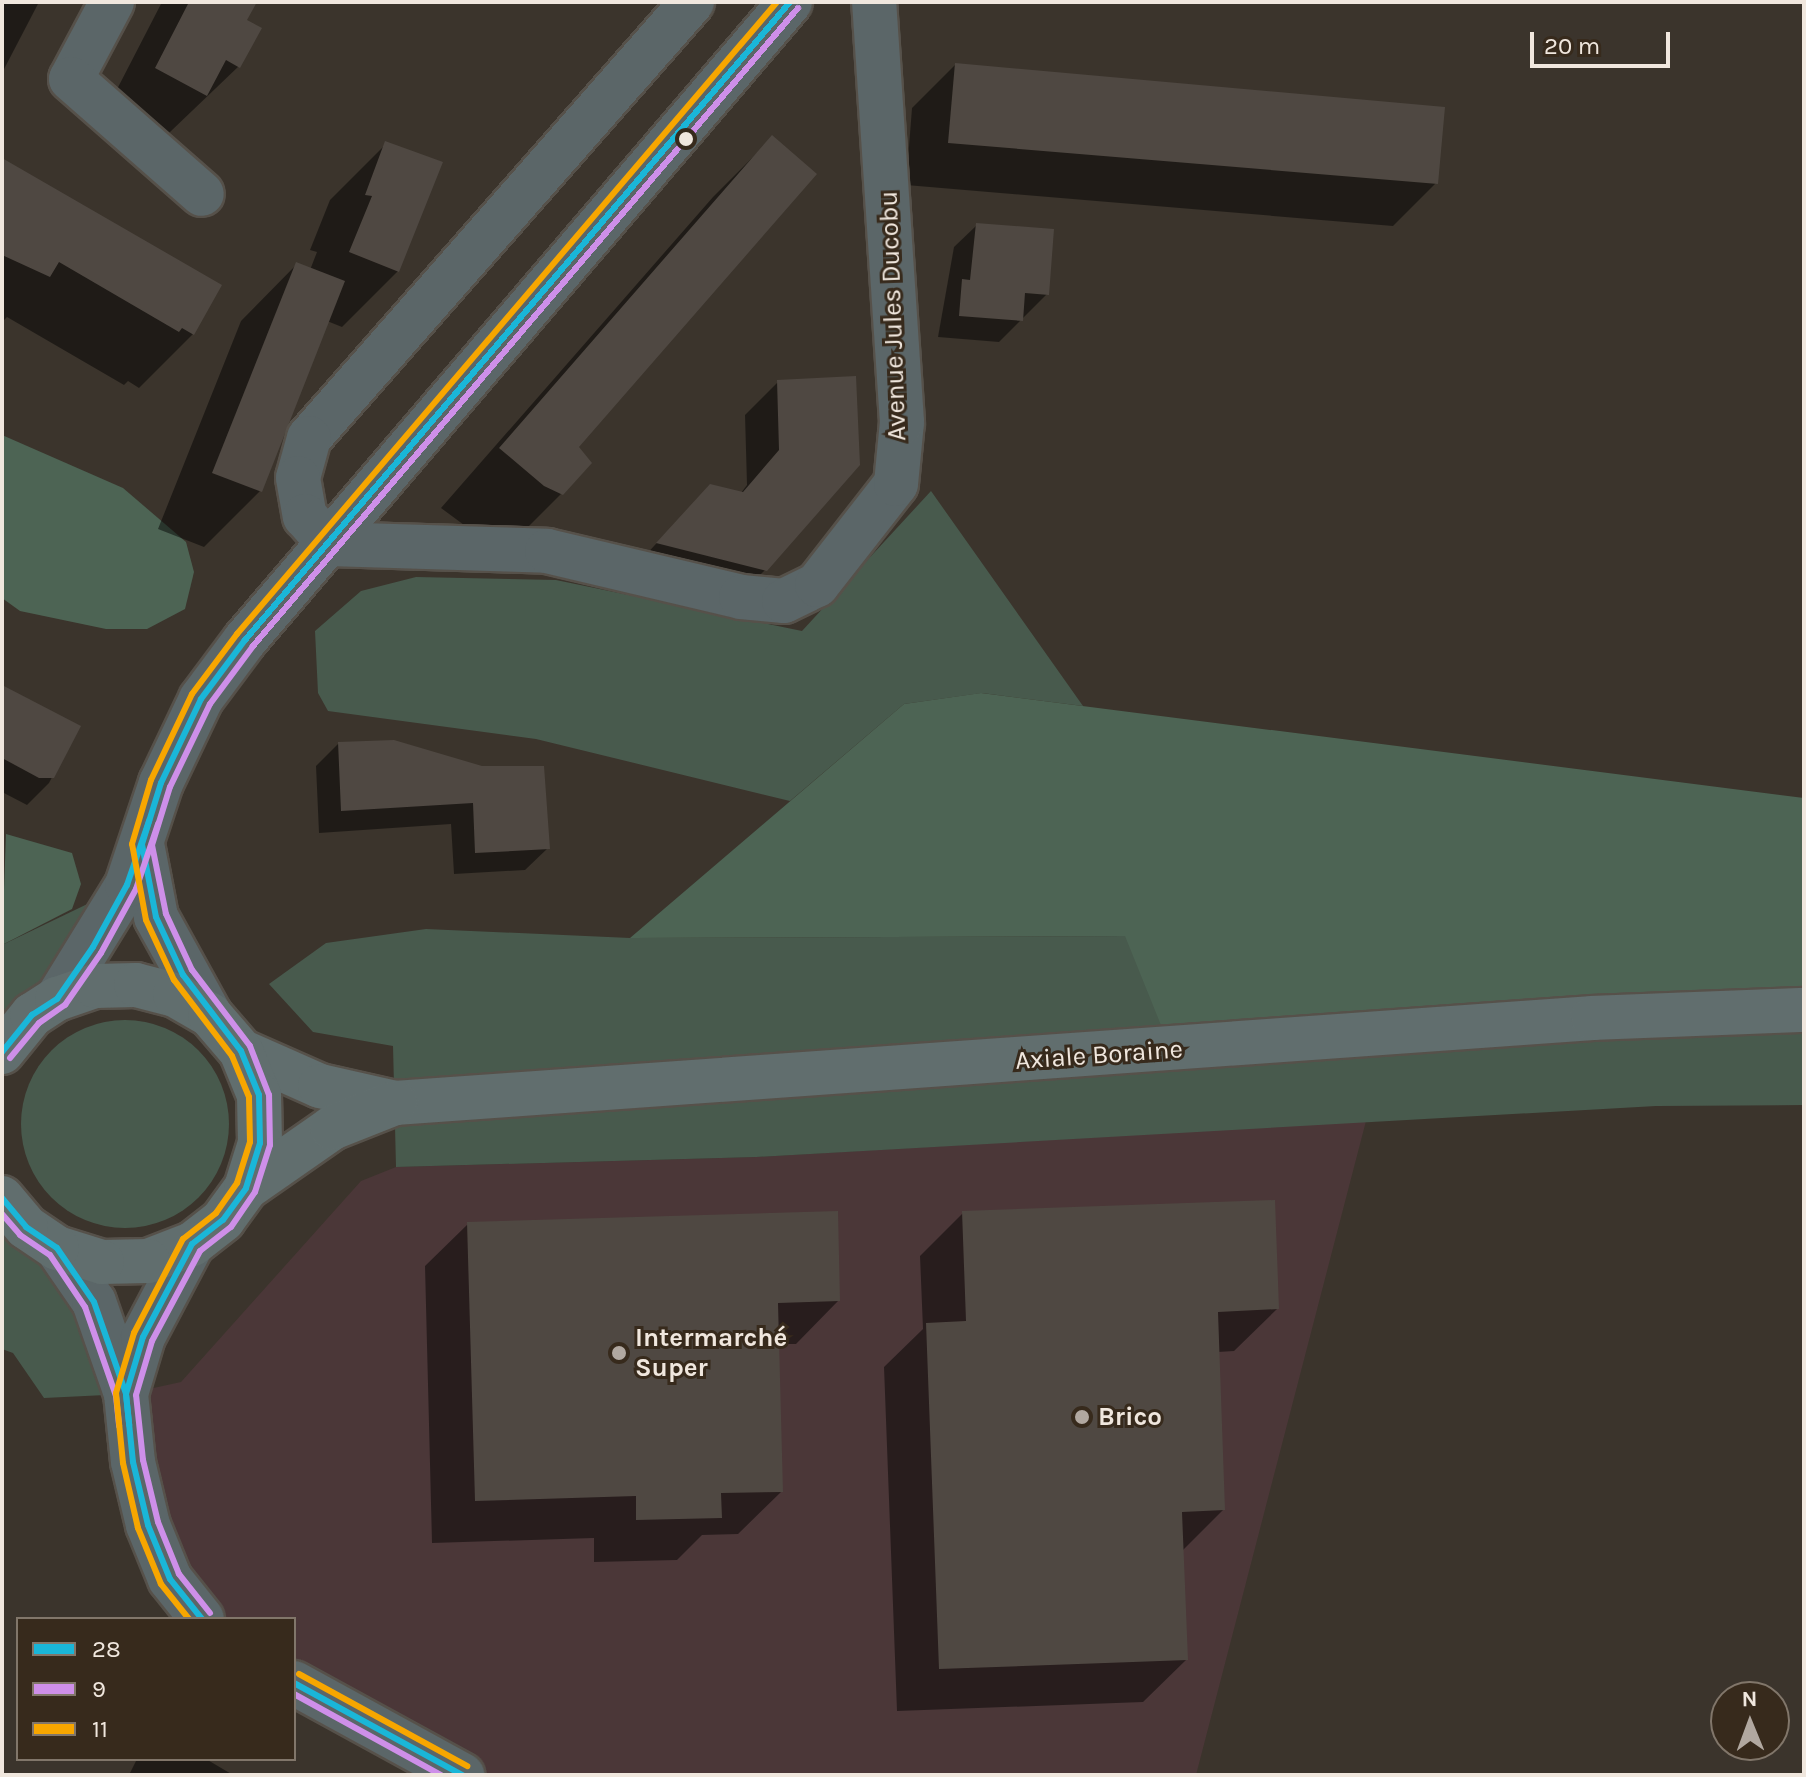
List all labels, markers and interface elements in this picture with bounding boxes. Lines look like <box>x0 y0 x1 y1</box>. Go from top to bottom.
scale bar <box>1534 16 1674 66</box>
text: 20 m <box>1544 32 1600 60</box>
unlabelled marker <box>678 131 694 147</box>
street label: Avenue Jules Ducobu <box>873 190 913 442</box>
street label: Axiale Boraine <box>1014 1034 1184 1076</box>
place label: Intermarché Super <box>635 1322 787 1384</box>
marker: Intermarché Super <box>610 1344 628 1362</box>
place label: Brico <box>1098 1401 1162 1433</box>
marker: Brico <box>1073 1408 1091 1426</box>
legend <box>16 1617 296 1761</box>
text: 28 <box>92 1635 121 1663</box>
text: 9 <box>92 1675 106 1703</box>
north arrow <box>1710 1681 1790 1761</box>
text: N <box>1741 1686 1758 1712</box>
text: 11 <box>92 1715 108 1743</box>

